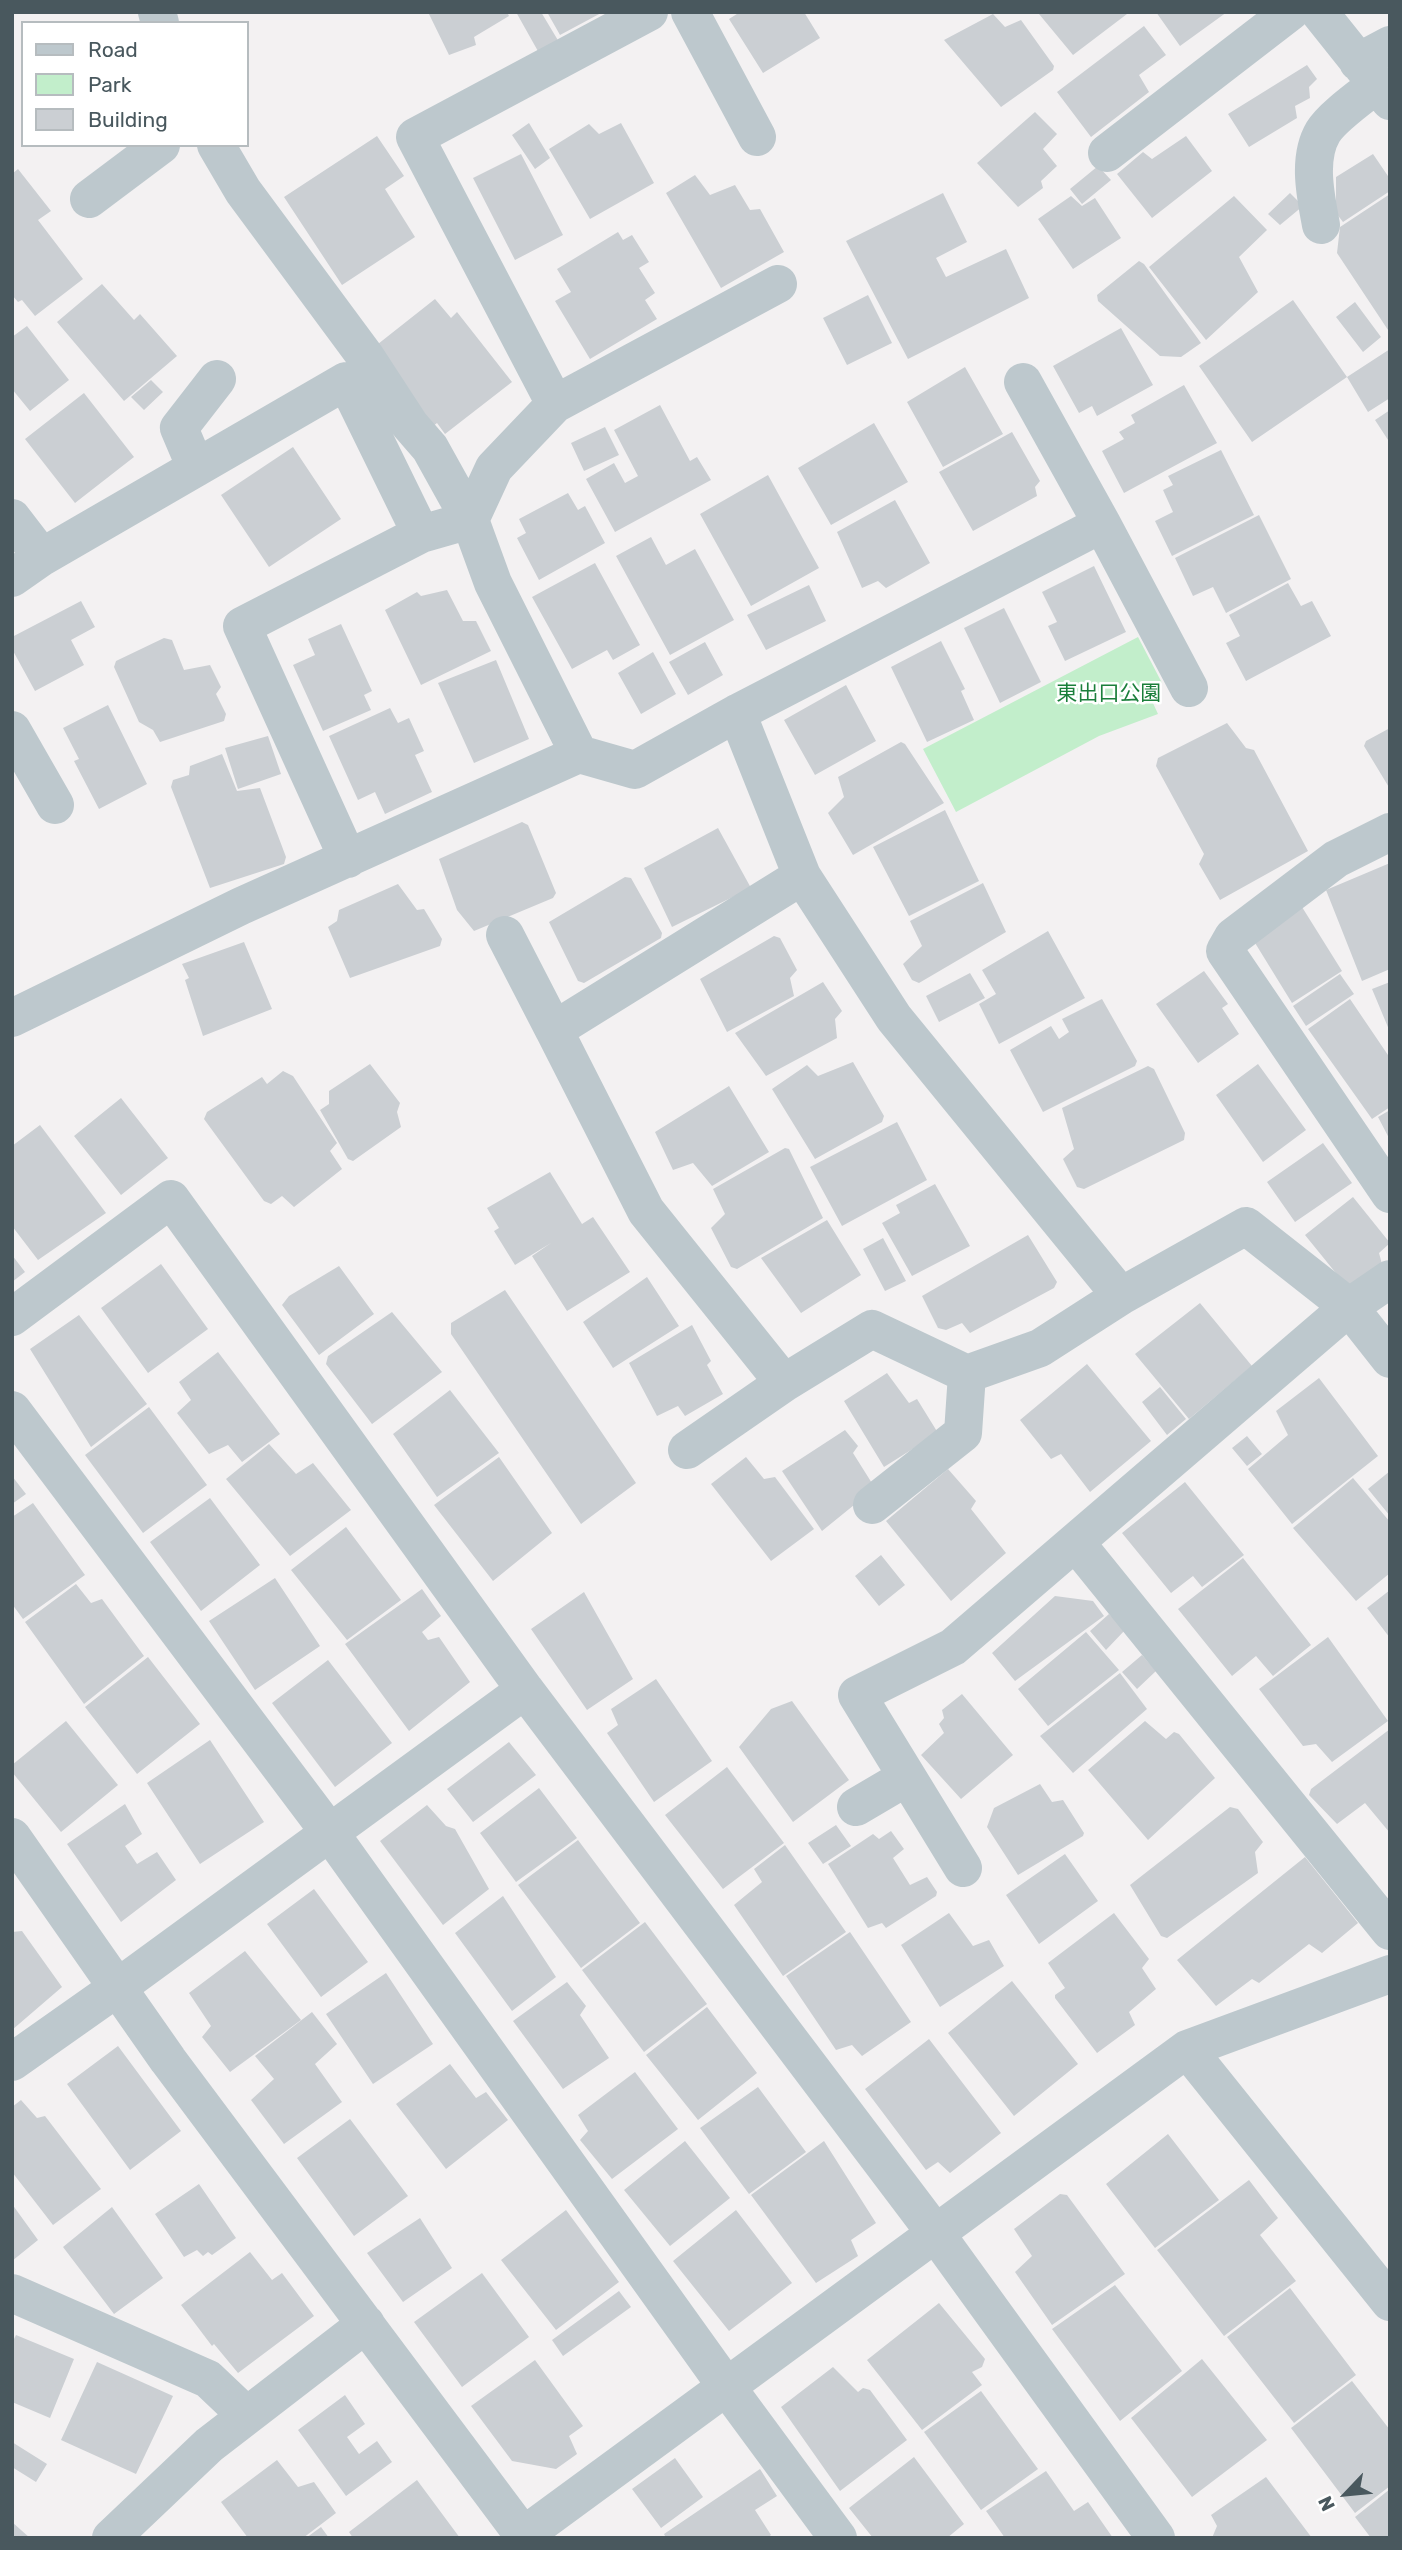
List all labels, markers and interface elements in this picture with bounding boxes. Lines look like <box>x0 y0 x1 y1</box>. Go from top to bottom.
legend <box>21 21 248 147</box>
text: Road <box>88 37 138 62</box>
text: Park <box>88 72 132 97</box>
text: Building <box>88 107 168 132</box>
park label: 東出口公園 <box>1057 681 1161 707</box>
north arrow <box>1311 2459 1381 2529</box>
text: N <box>1313 2492 1340 2515</box>

